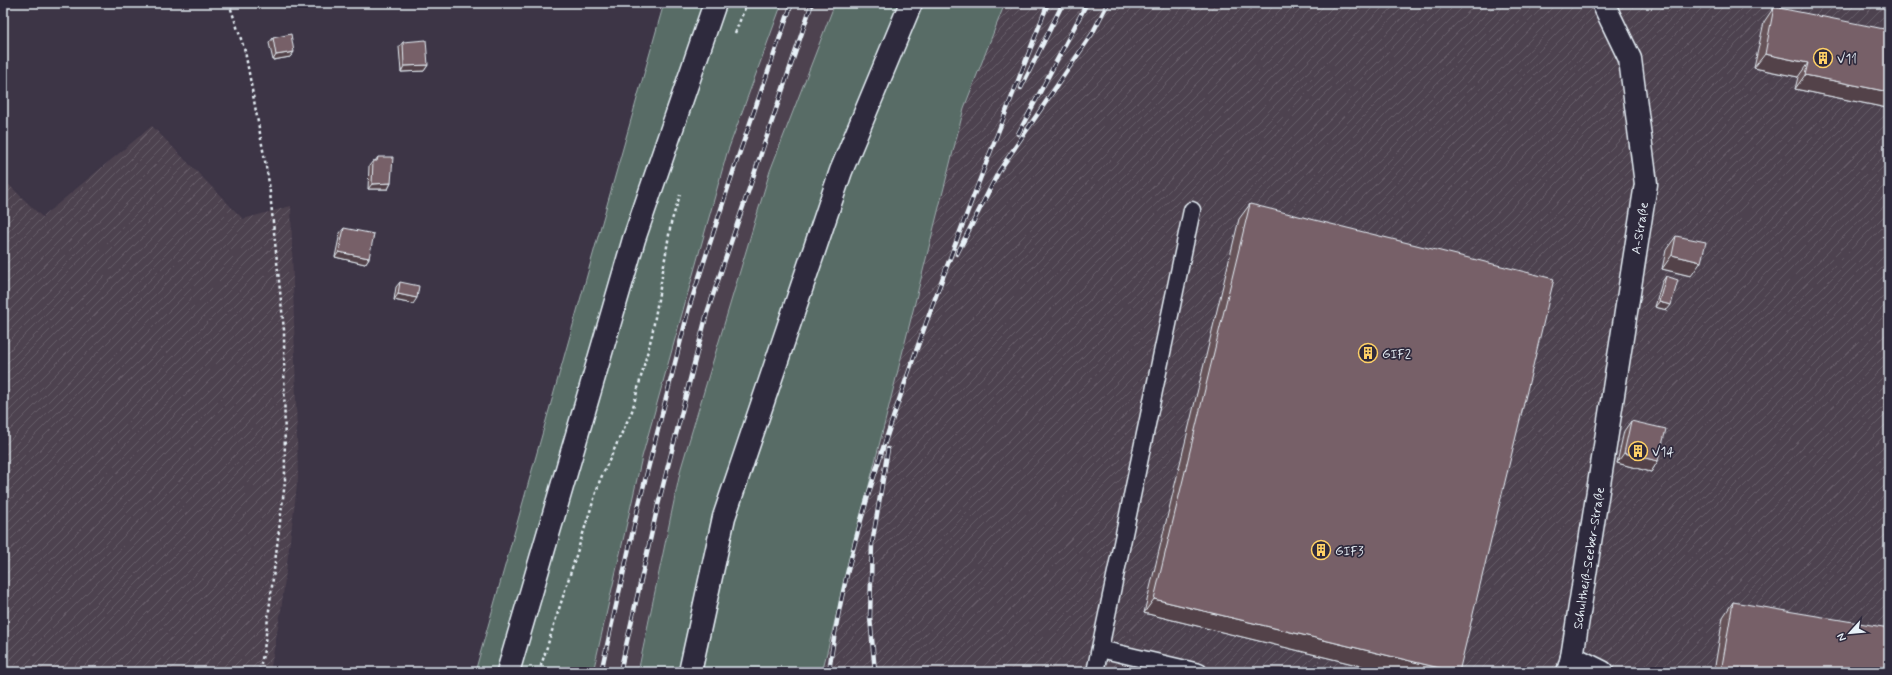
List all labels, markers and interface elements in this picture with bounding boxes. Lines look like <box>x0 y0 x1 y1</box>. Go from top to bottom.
building icon: V11 <box>1812 47 1834 69</box>
place label: V11 <box>1837 51 1857 68</box>
street label: A-Straße <box>1628 201 1653 256</box>
building icon: GIF2 <box>1357 342 1379 364</box>
place label: GIF2 <box>1382 346 1412 363</box>
building icon: V14 <box>1627 440 1649 462</box>
place label: V14 <box>1652 444 1674 461</box>
street label: Schultheiß-Seeber-Straße <box>1570 486 1609 631</box>
building icon: GIF3 <box>1310 539 1332 561</box>
place label: GIF3 <box>1335 543 1364 560</box>
north arrow <box>1830 613 1870 653</box>
text: N <box>1834 631 1850 644</box>

